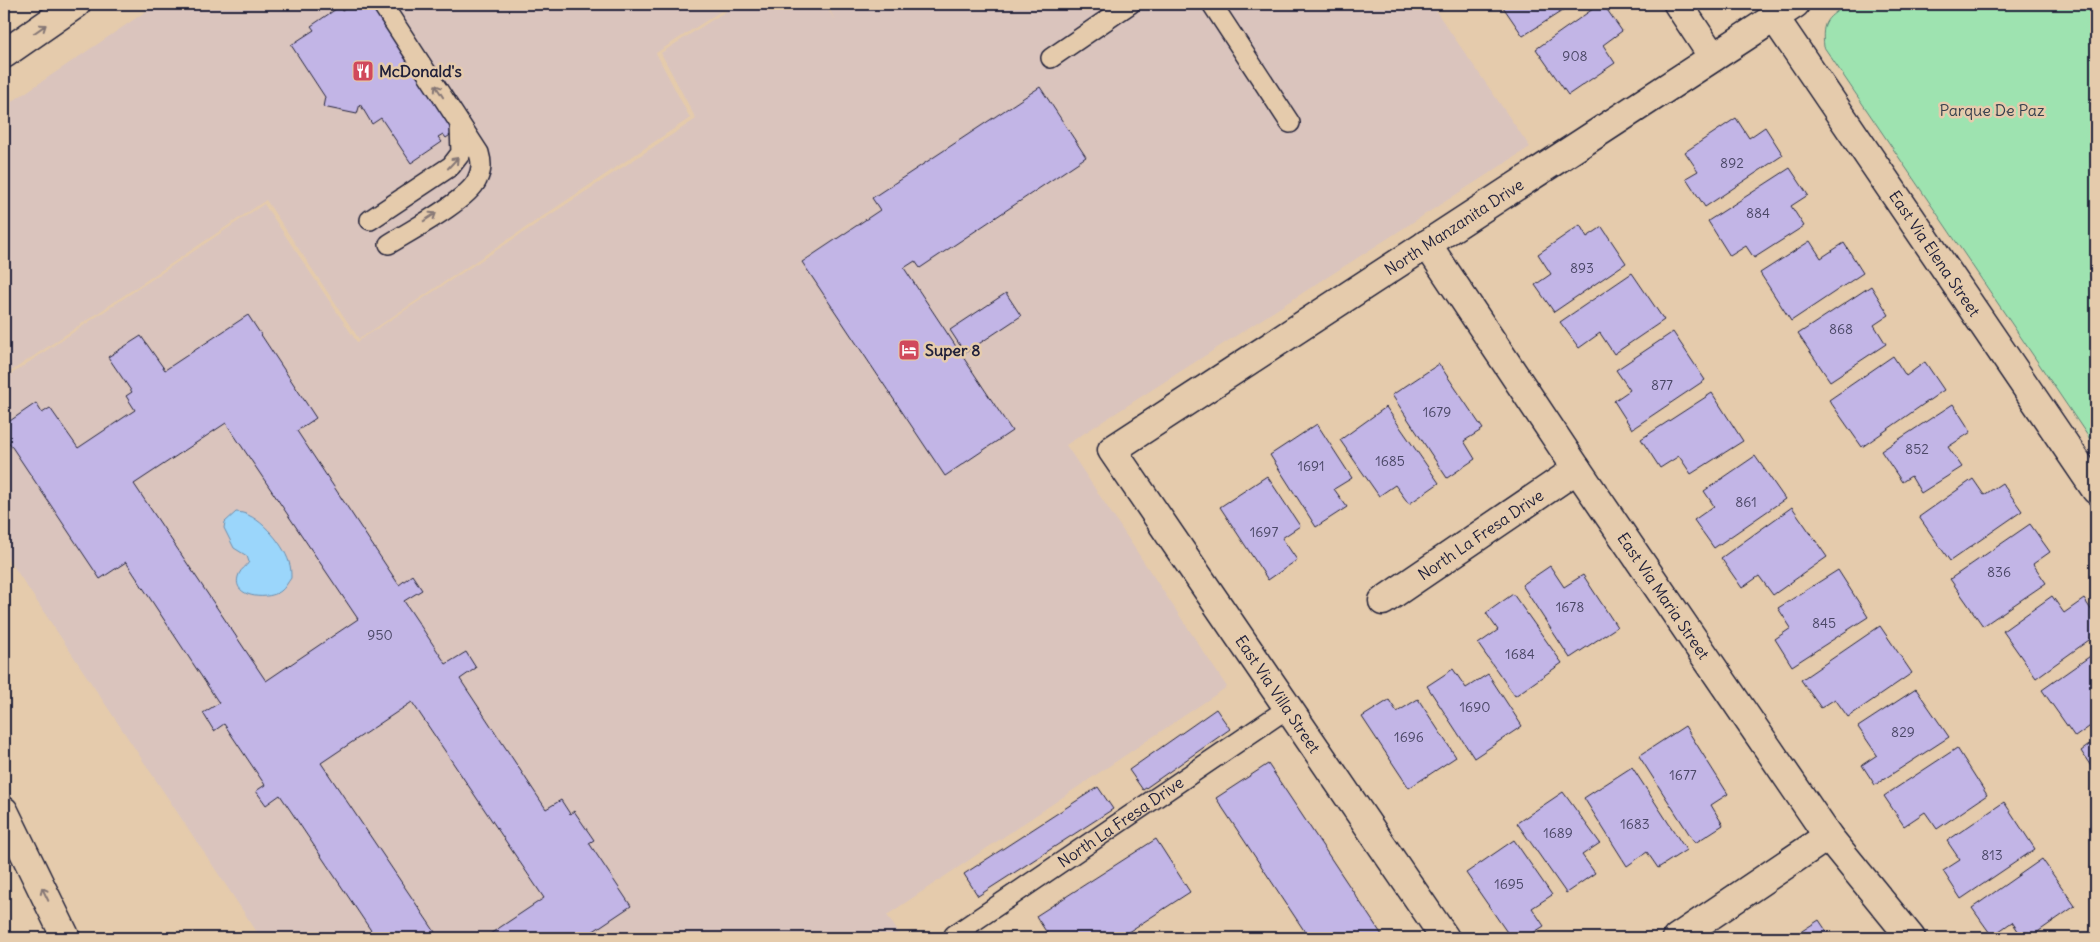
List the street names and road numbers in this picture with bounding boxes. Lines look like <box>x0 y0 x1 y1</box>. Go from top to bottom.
street label: North Manzanita Drive <box>1381 174 1527 279</box>
street label: East Via Elena Street <box>1885 187 1985 321</box>
street label: North La Fresa Drive <box>1414 485 1547 584</box>
street label: East Via Maria Street <box>1613 529 1714 663</box>
street label: East Via Villa Street <box>1231 631 1325 757</box>
street label: North La Fresa Drive <box>1054 772 1187 872</box>

